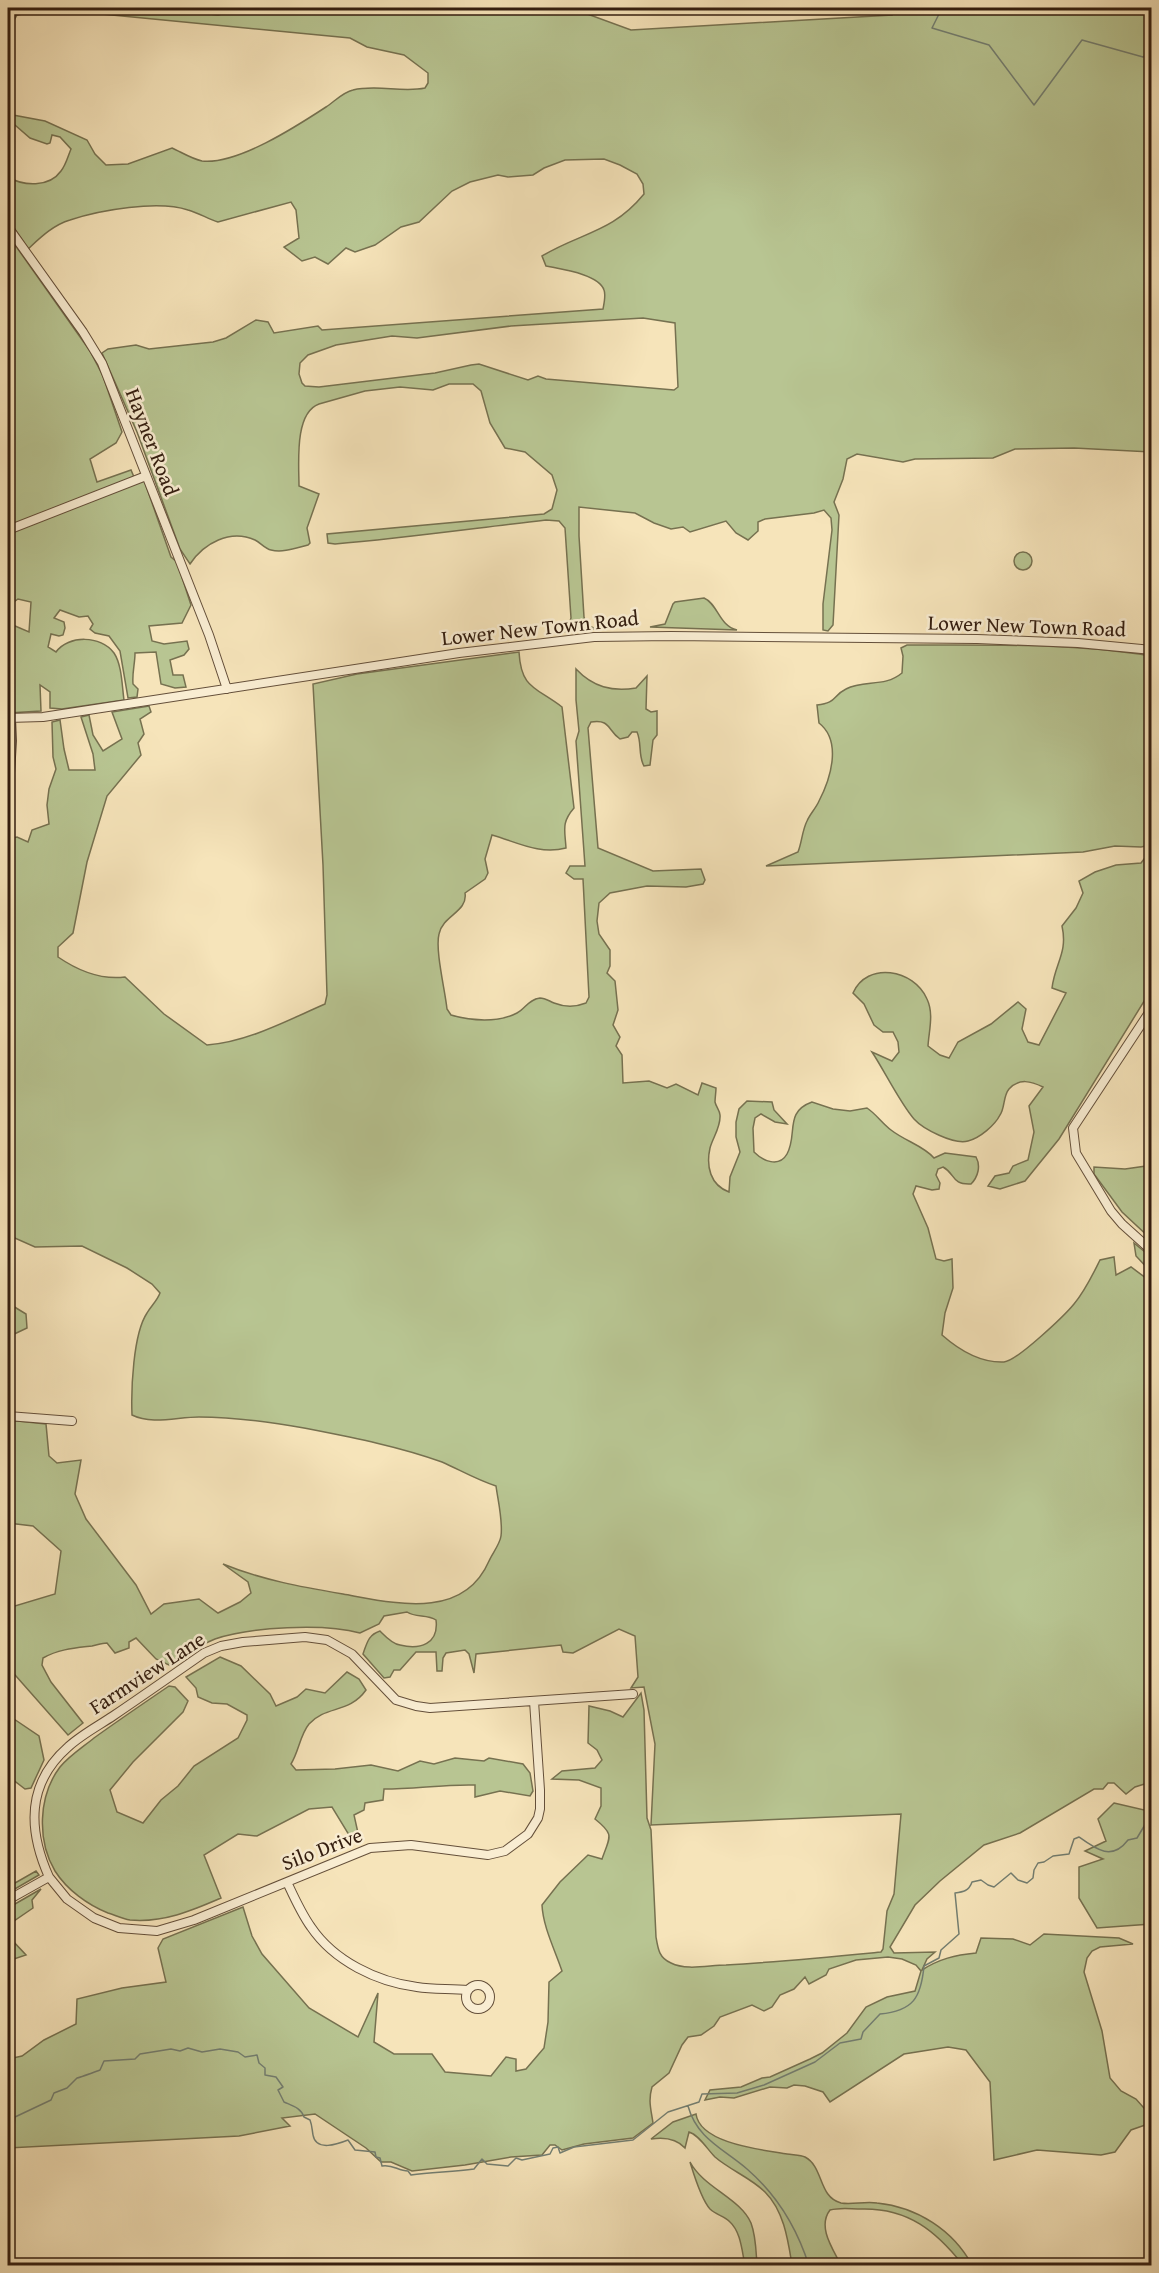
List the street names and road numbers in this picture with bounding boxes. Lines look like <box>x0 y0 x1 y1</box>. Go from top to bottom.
street label: Hayner Road <box>118 383 188 501</box>
street label: Lower New Town Road <box>440 602 641 653</box>
street label: Lower New Town Road <box>928 607 1127 644</box>
street label: Farmview Lane <box>83 1623 211 1722</box>
street label: Silo Drive <box>277 1819 367 1878</box>

